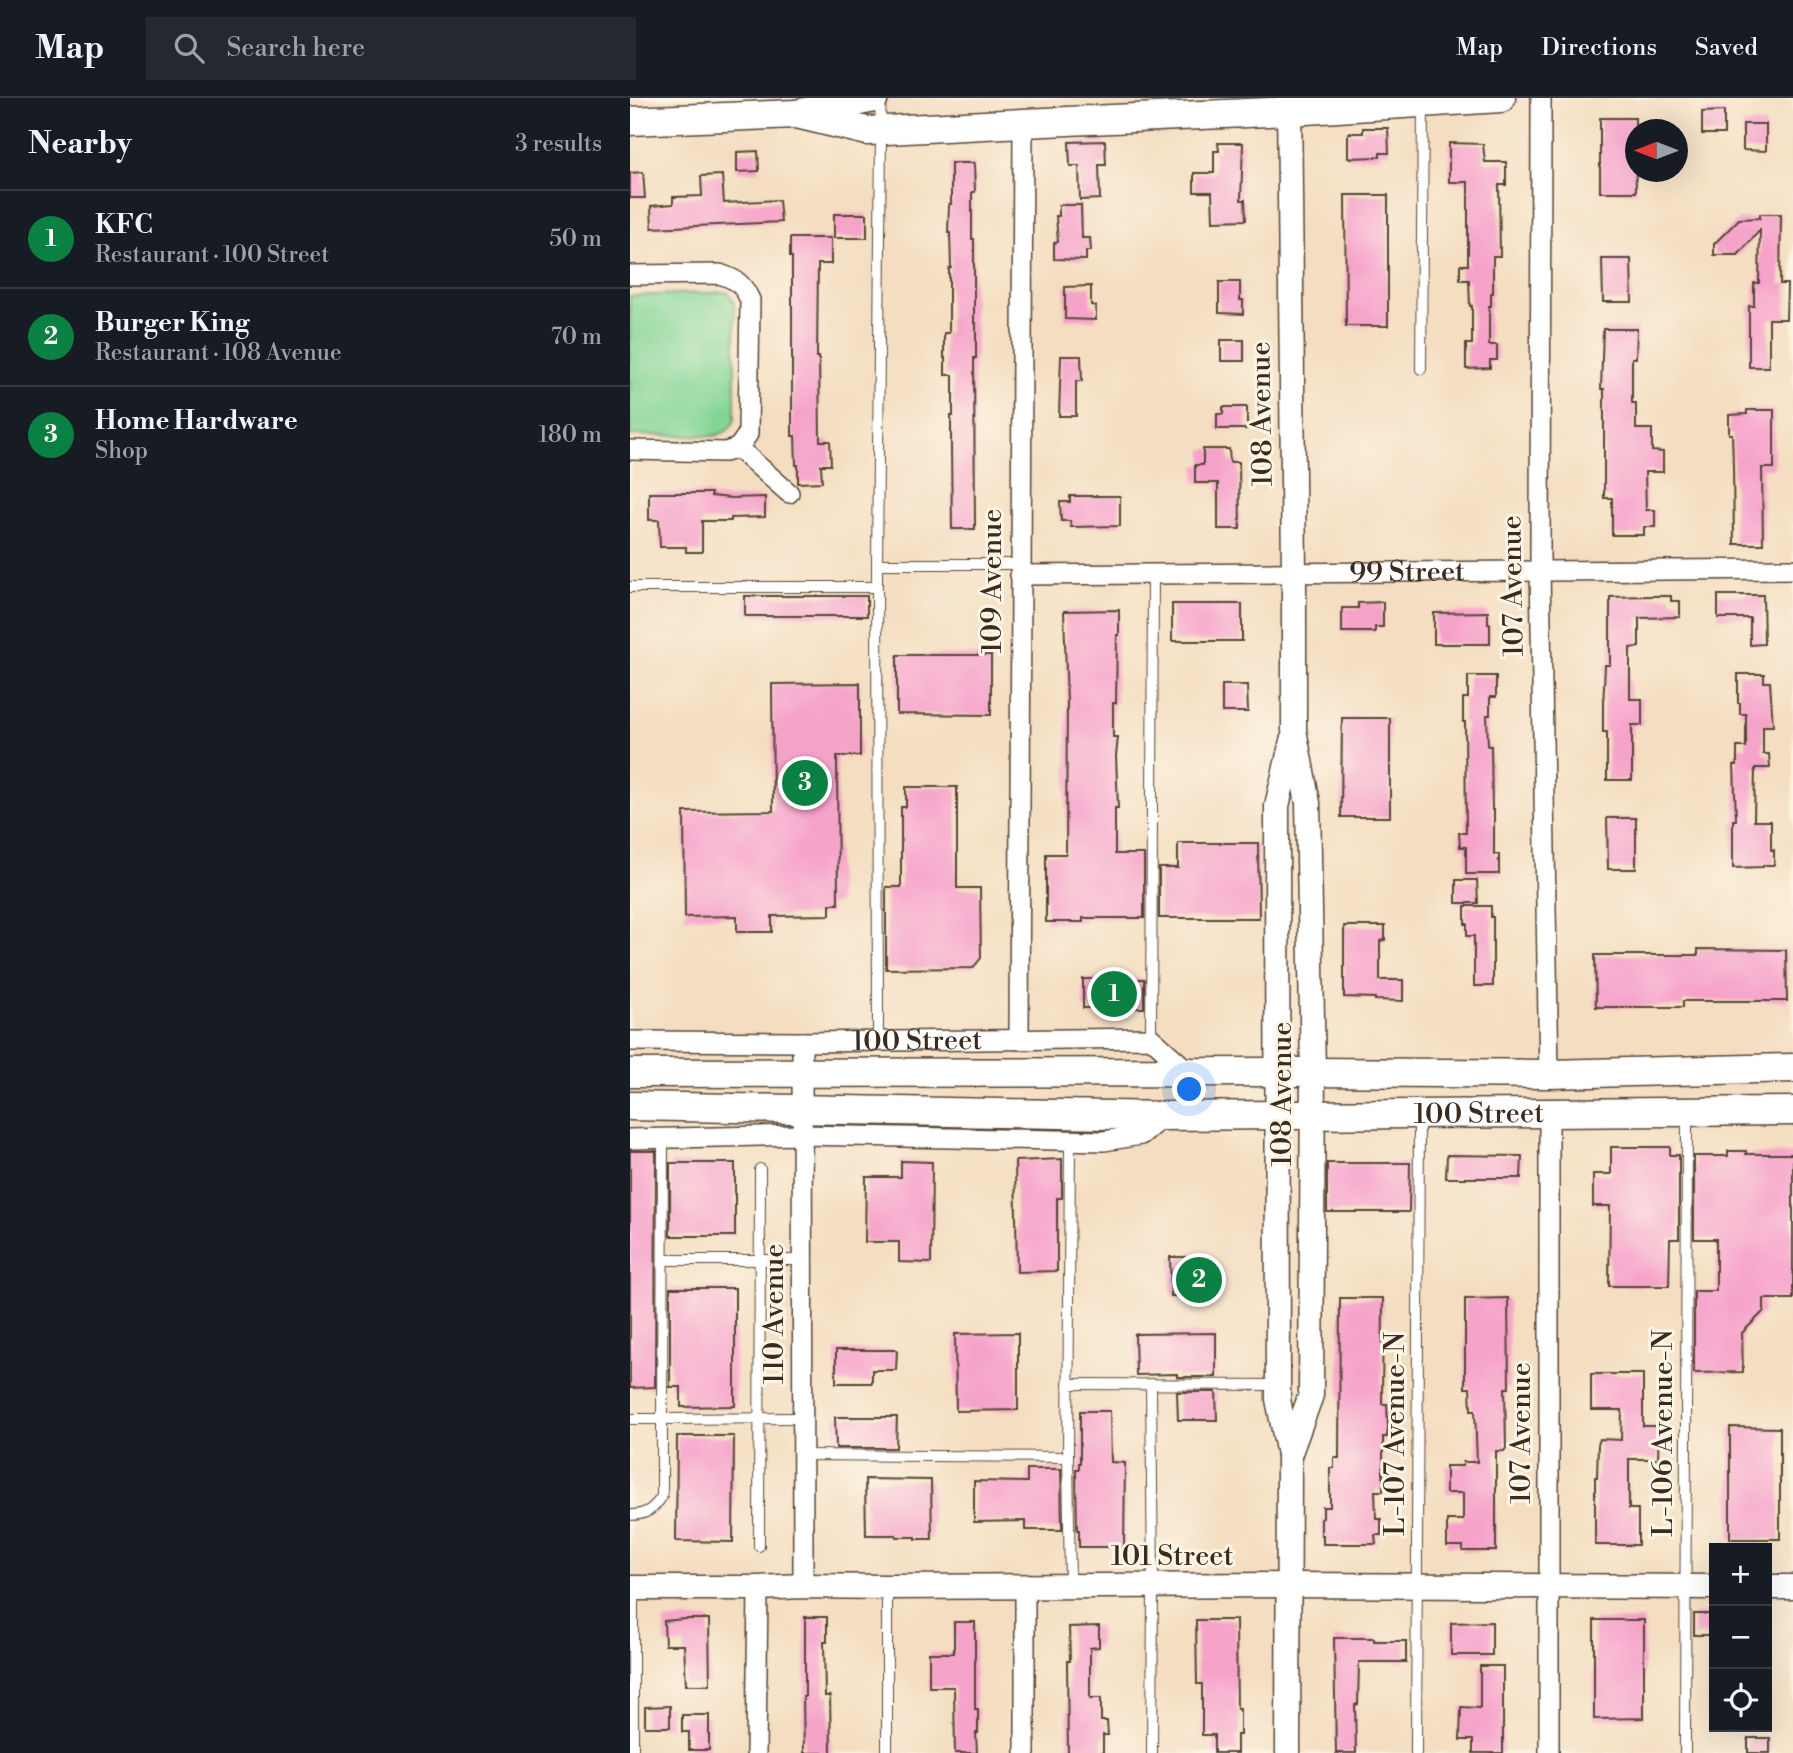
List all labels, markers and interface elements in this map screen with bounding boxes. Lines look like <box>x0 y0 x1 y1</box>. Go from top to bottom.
search box <box>146 17 636 80</box>
text: Map <box>35 28 104 69</box>
icon: search <box>170 29 208 67</box>
text: Search here <box>226 32 365 64</box>
text: Map <box>1456 33 1503 63</box>
text: Directions <box>1541 33 1657 63</box>
text: Saved <box>1695 33 1758 63</box>
north arrow <box>1625 119 1688 182</box>
text: Nearby <box>28 125 132 163</box>
text: 3 results <box>515 130 602 158</box>
text: KFC <box>95 209 153 241</box>
text: 1 <box>45 225 57 253</box>
text: 50 m <box>549 225 602 253</box>
text: Restaurant · 100 Street <box>95 241 329 269</box>
text: Burger King <box>95 307 249 339</box>
text: 2 <box>44 323 58 351</box>
text: 70 m <box>551 323 602 351</box>
text: Restaurant · 108 Avenue <box>95 339 342 367</box>
street label: 108 Avenue <box>1243 341 1281 487</box>
text: Home Hardware <box>95 405 298 437</box>
text: 3 <box>44 421 58 449</box>
text: 180 m <box>538 421 602 449</box>
text: Shop <box>95 437 148 465</box>
street label: 109 Avenue <box>975 509 1010 653</box>
street label: 107 Avenue <box>1494 515 1532 657</box>
street label: 99 Street <box>1349 554 1465 590</box>
pin: 3 <box>782 757 828 809</box>
pin: 1 <box>1091 968 1137 1020</box>
street label: 100 Street <box>852 1022 982 1059</box>
street label: 108 Avenue <box>1265 1022 1300 1166</box>
your location <box>1172 1072 1206 1106</box>
street label: 100 Street <box>1414 1095 1544 1132</box>
street label: 110 Avenue <box>757 1244 792 1384</box>
pin: 2 <box>1176 1254 1222 1306</box>
street label: L-106 Avenue-N <box>1646 1329 1681 1537</box>
street label: L-107 Avenue-N <box>1378 1332 1413 1536</box>
street label: 107 Avenue <box>1504 1362 1539 1504</box>
street label: 101 Street <box>1111 1539 1233 1574</box>
map controls <box>1709 1543 1772 1732</box>
button: + <box>1709 1543 1772 1606</box>
button: − <box>1709 1606 1772 1669</box>
button: locate <box>1709 1669 1772 1732</box>

